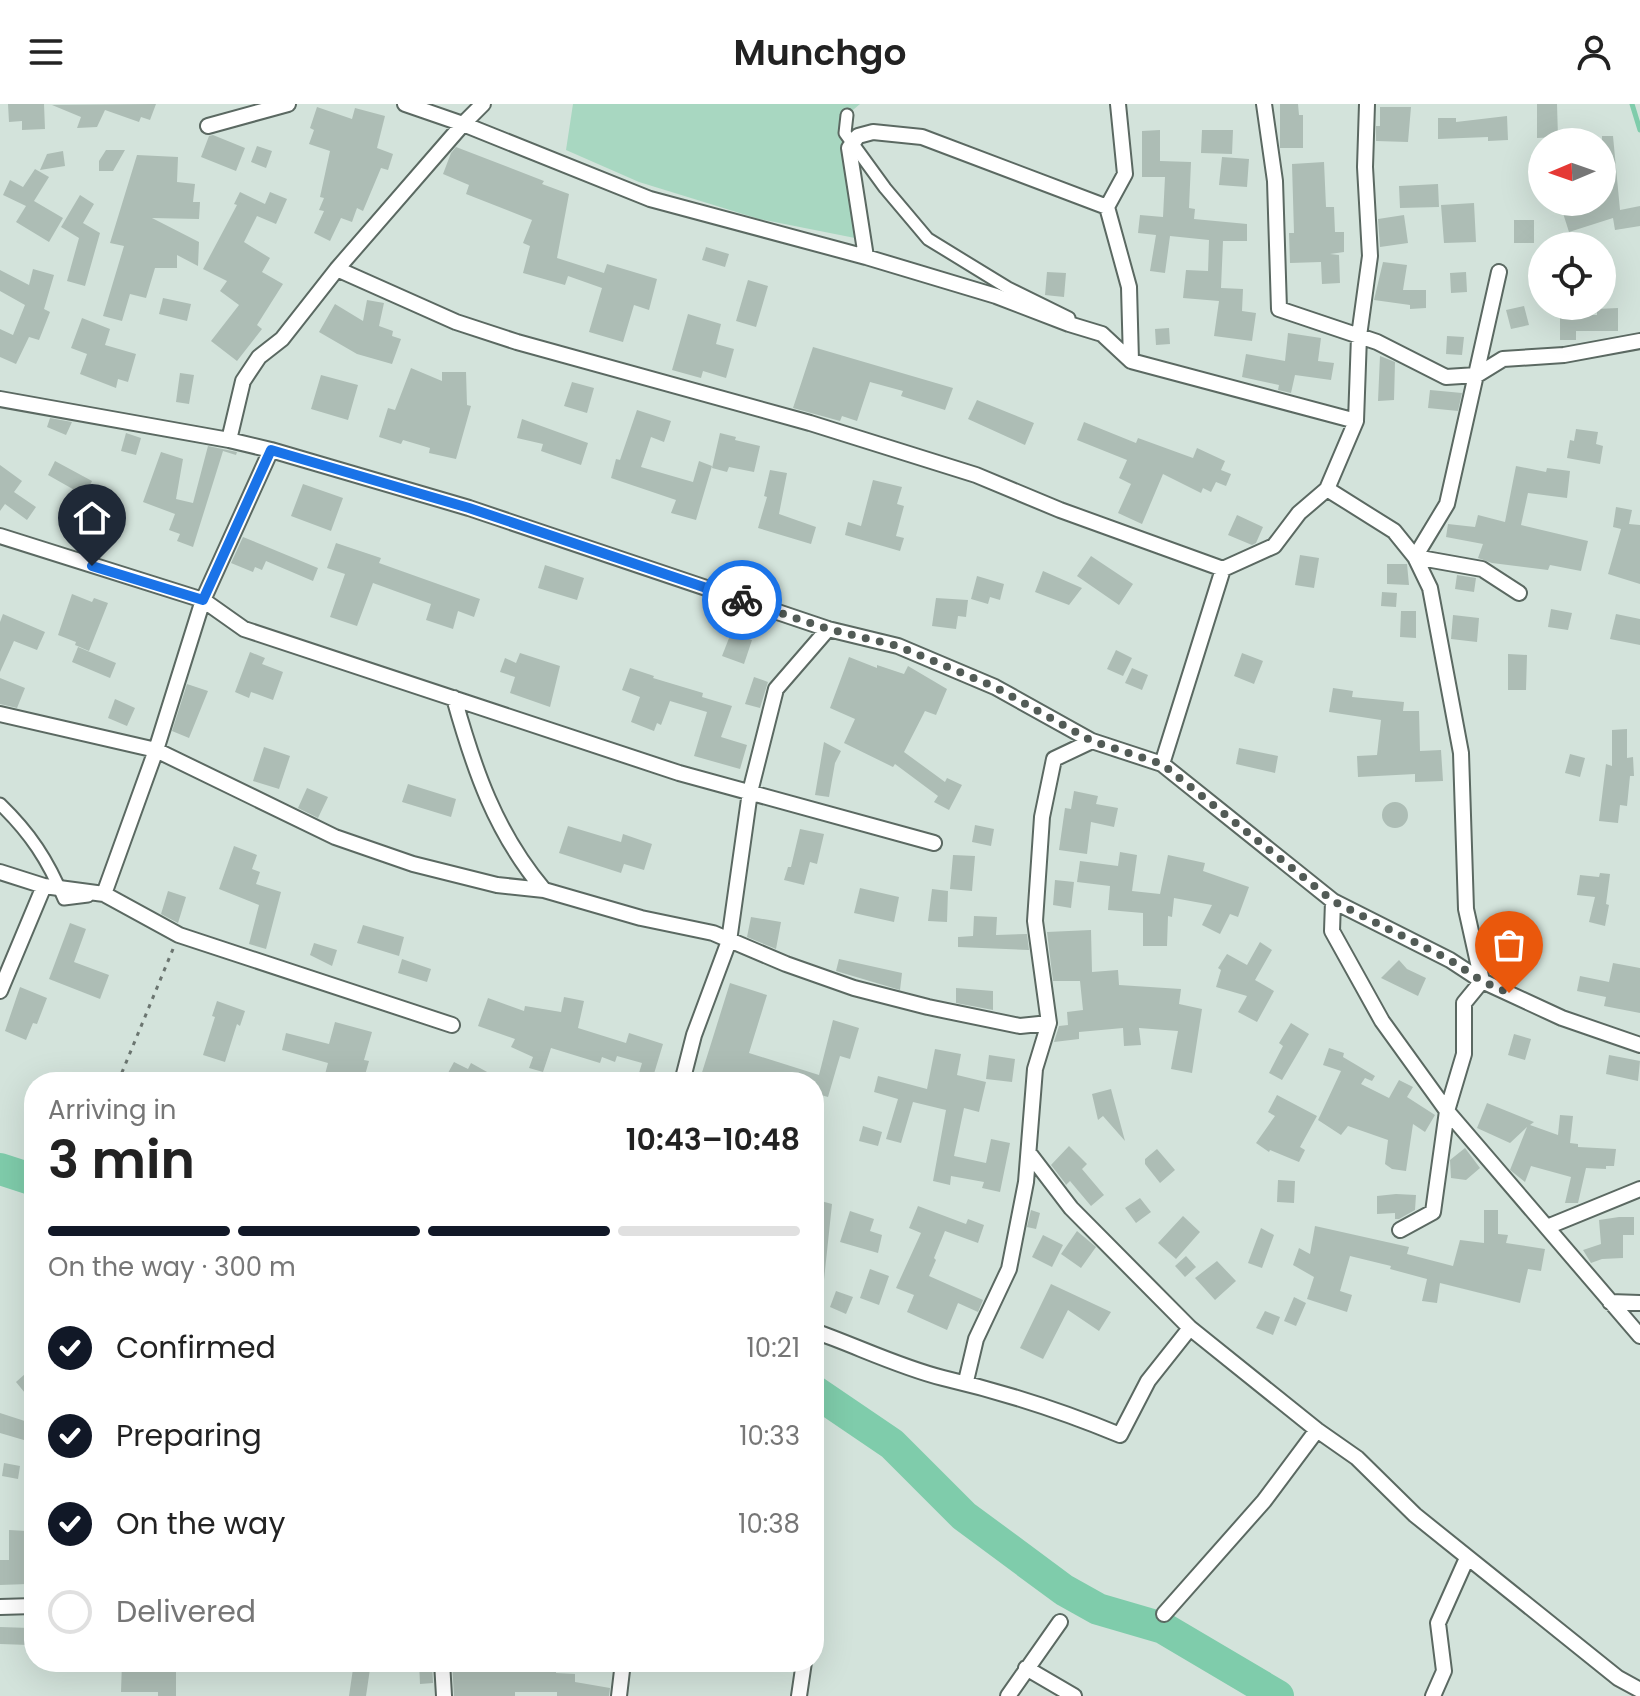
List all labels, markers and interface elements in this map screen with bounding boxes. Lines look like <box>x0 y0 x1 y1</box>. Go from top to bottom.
text: Munchgo <box>734 27 906 78</box>
icon: menu <box>24 30 68 74</box>
icon: person <box>1572 30 1616 74</box>
north arrow <box>1528 128 1616 216</box>
map controls <box>1528 128 1616 320</box>
button: locate <box>1528 232 1616 320</box>
pin <box>58 484 126 566</box>
icon: home <box>70 496 114 540</box>
courier <box>702 560 782 640</box>
icon: bike <box>720 578 764 622</box>
pin <box>1475 911 1543 993</box>
icon: bag <box>1487 923 1531 967</box>
text: Arriving in <box>48 1092 177 1128</box>
text: 10:43–10:48 <box>626 1118 800 1161</box>
text: 3 min <box>48 1123 195 1196</box>
text: On the way · 300 m <box>48 1249 296 1285</box>
icon: check <box>48 1326 92 1370</box>
text: Confirmed <box>116 1326 276 1369</box>
text: 10:21 <box>747 1330 800 1366</box>
icon: check <box>48 1414 92 1458</box>
text: Preparing <box>116 1414 262 1457</box>
text: 10:33 <box>739 1418 800 1454</box>
icon: check <box>48 1502 92 1546</box>
text: On the way <box>116 1502 285 1545</box>
text: 10:38 <box>738 1506 800 1542</box>
text: Delivered <box>116 1590 256 1633</box>

